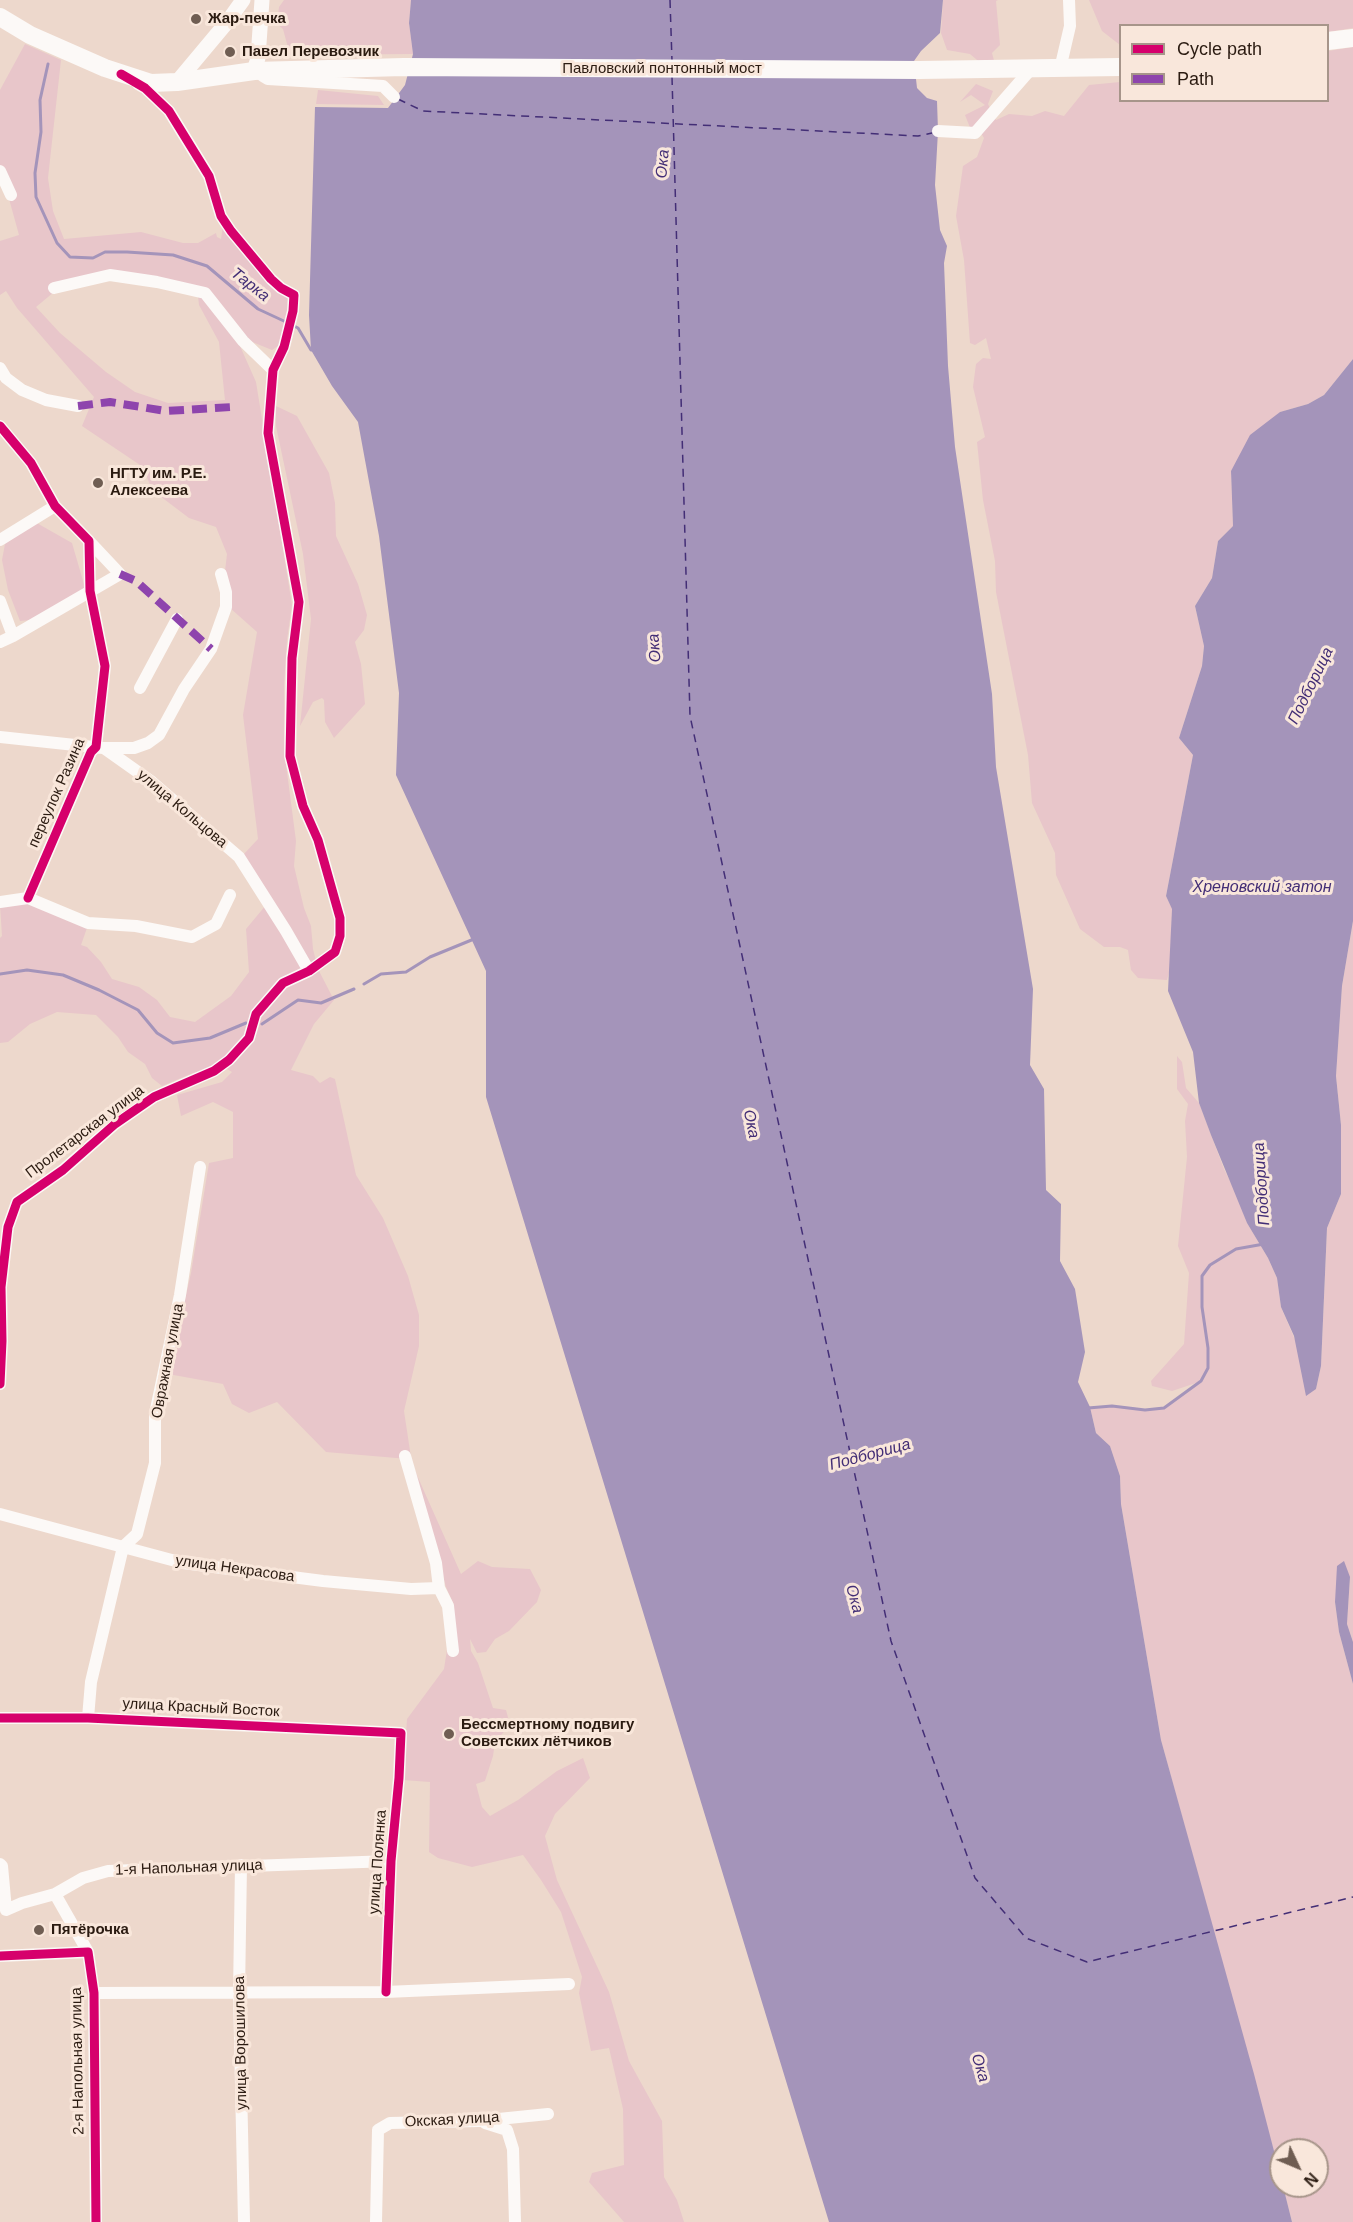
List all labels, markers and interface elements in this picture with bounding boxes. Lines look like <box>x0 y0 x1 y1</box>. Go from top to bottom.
place label: Жар-печка <box>208 10 286 28</box>
marker: Жар-печка <box>189 12 203 26</box>
legend <box>1119 24 1329 102</box>
text: Cycle path <box>1177 39 1262 59</box>
place label: Павел Перевозчик <box>242 43 379 61</box>
marker: Павел Перевозчик <box>223 45 237 59</box>
street label: Павловский понтонный мост <box>562 60 762 78</box>
text: Path <box>1177 69 1214 89</box>
water label: Ока <box>652 149 674 179</box>
water label: Тарка <box>227 264 273 306</box>
place label: НГТУ им. Р.Е. Алексеева <box>110 465 207 500</box>
marker: НГТУ им. Р.Е. Алексеева <box>91 476 105 490</box>
water label: Ока <box>644 633 666 663</box>
water label: Подборица <box>1284 644 1338 728</box>
street label: переулок Разина <box>25 736 89 850</box>
street label: улица Кольцова <box>133 766 231 852</box>
water label: Хреновский затон <box>1193 878 1331 898</box>
street label: Пролетарская улица <box>22 1082 148 1182</box>
water label: Ока <box>739 1108 763 1140</box>
water label: Подборица <box>1250 1142 1274 1226</box>
street label: Овражная улица <box>148 1302 188 1420</box>
water label: Подборица <box>827 1435 913 1475</box>
street label: улица Некрасова <box>174 1552 296 1586</box>
water label: Ока <box>841 1583 867 1615</box>
street label: улица Красный Восток <box>122 1695 280 1721</box>
place label: Бессмертному подвигу Советских лётчиков <box>461 1716 634 1751</box>
marker: Бессмертному подвигу Советских лётчиков <box>442 1727 456 1741</box>
street label: улица Полянка <box>365 1809 391 1915</box>
street label: 1-я Напольная улица <box>115 1856 263 1880</box>
place label: Пятёрочка <box>51 1921 129 1939</box>
marker: Пятёрочка <box>32 1923 46 1937</box>
street label: улица Ворошилова <box>231 1976 251 2110</box>
street label: 2-я Напольная улица <box>68 1987 88 2135</box>
water label: Ока <box>967 2051 993 2085</box>
street label: Окская улица <box>404 2109 500 2131</box>
north arrow <box>1269 2138 1329 2198</box>
text: N <box>1301 2169 1321 2190</box>

